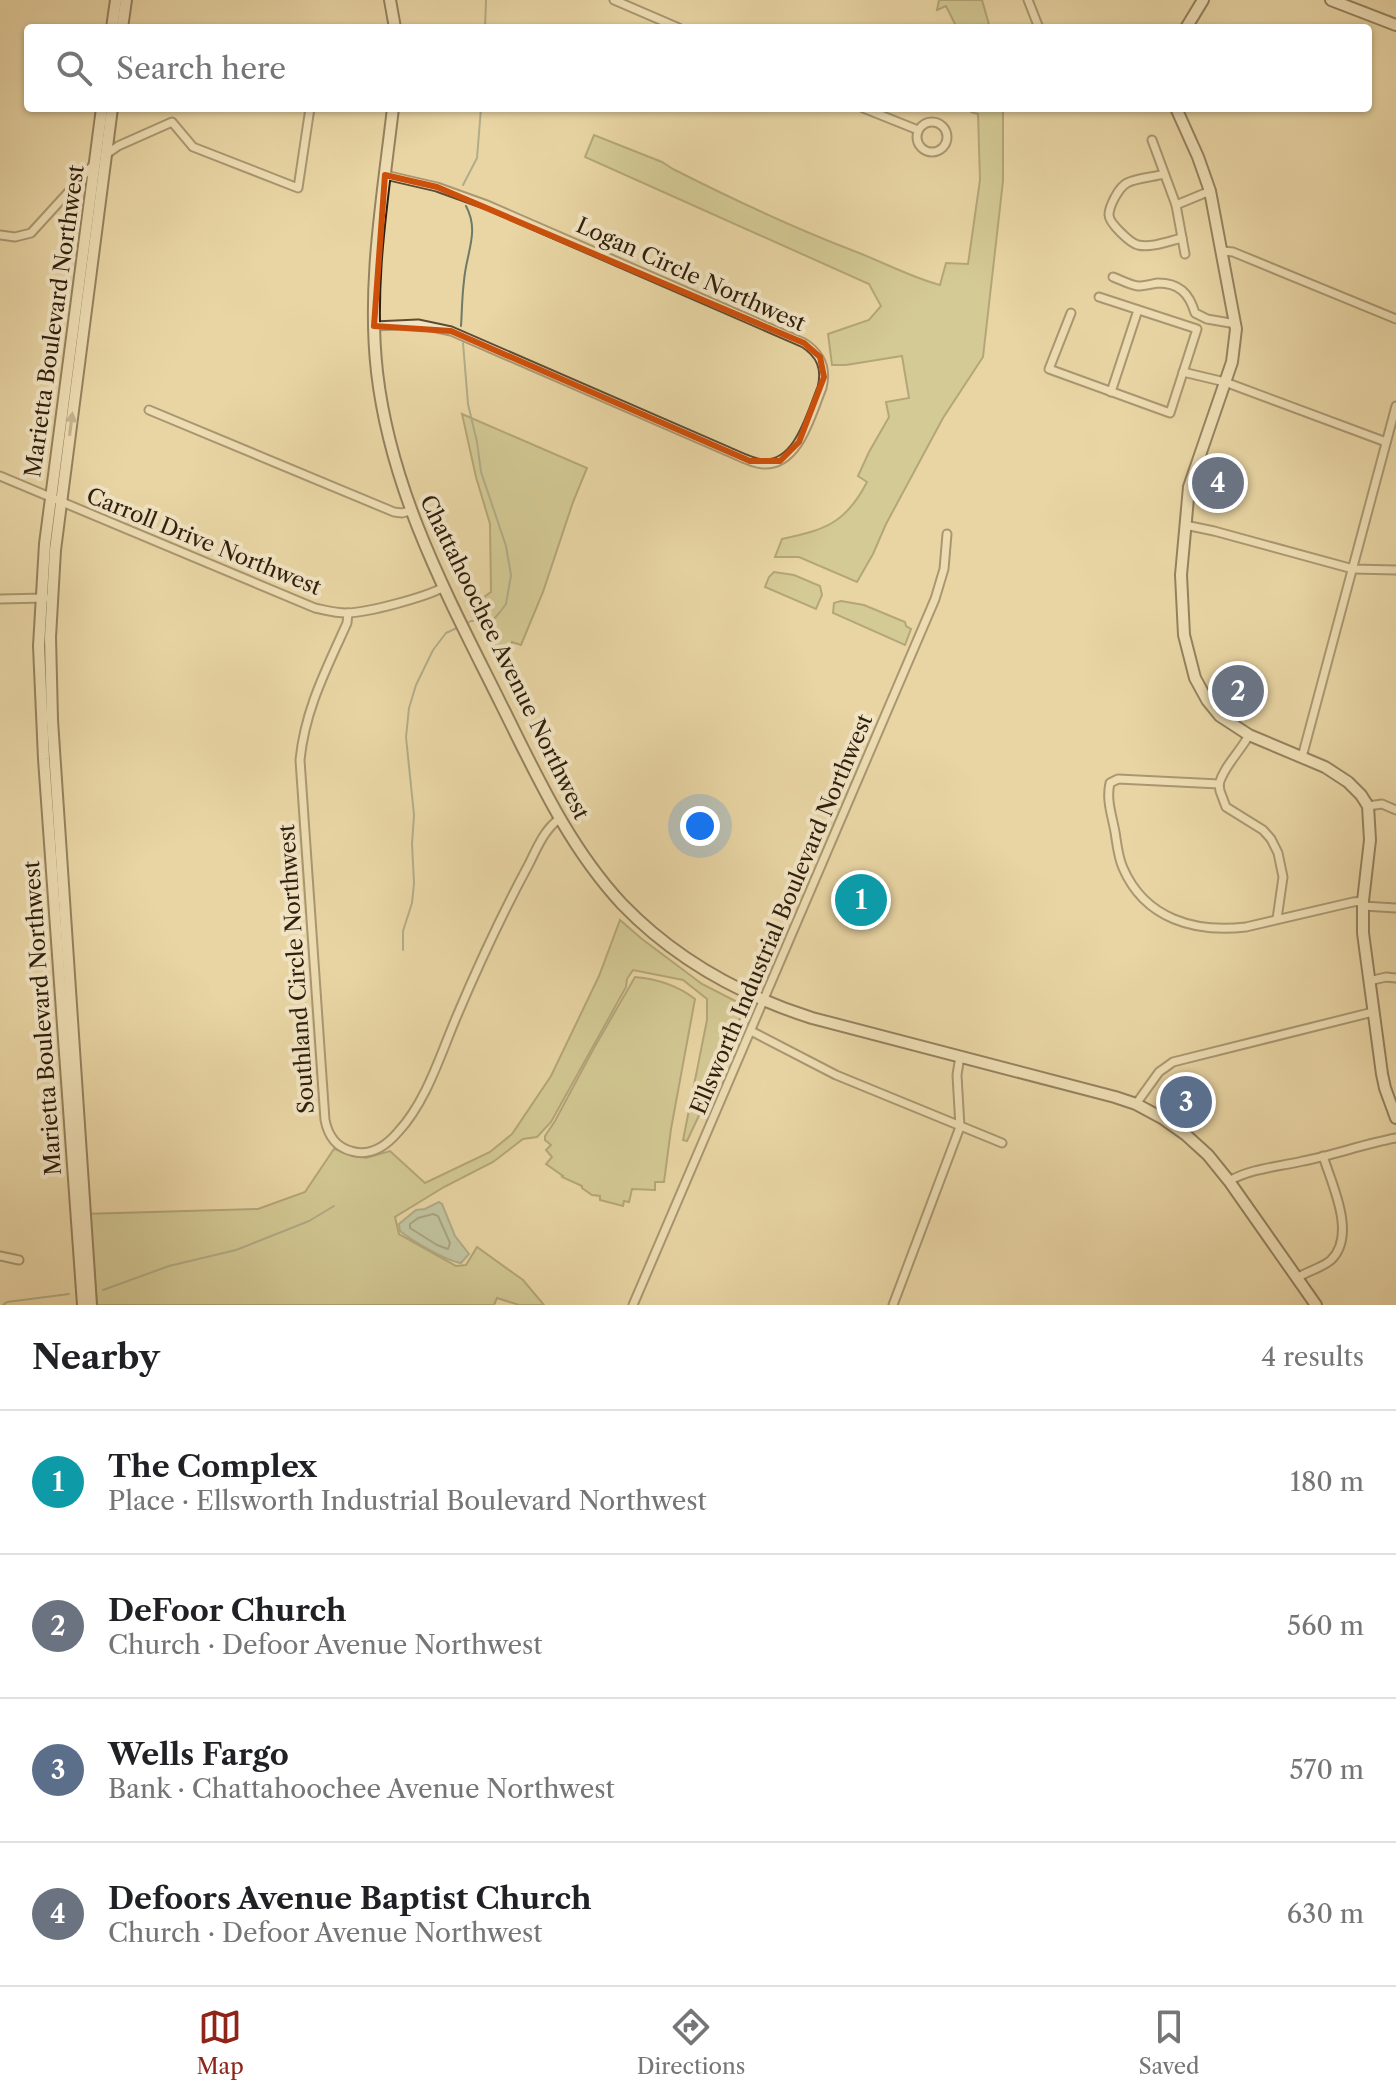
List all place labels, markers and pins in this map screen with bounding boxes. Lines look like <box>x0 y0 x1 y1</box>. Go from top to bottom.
pin: 4 <box>1192 453 1244 513</box>
pin: 2 <box>1212 661 1264 721</box>
pin: 1 <box>835 870 887 930</box>
pin: 3 <box>1160 1072 1212 1132</box>

